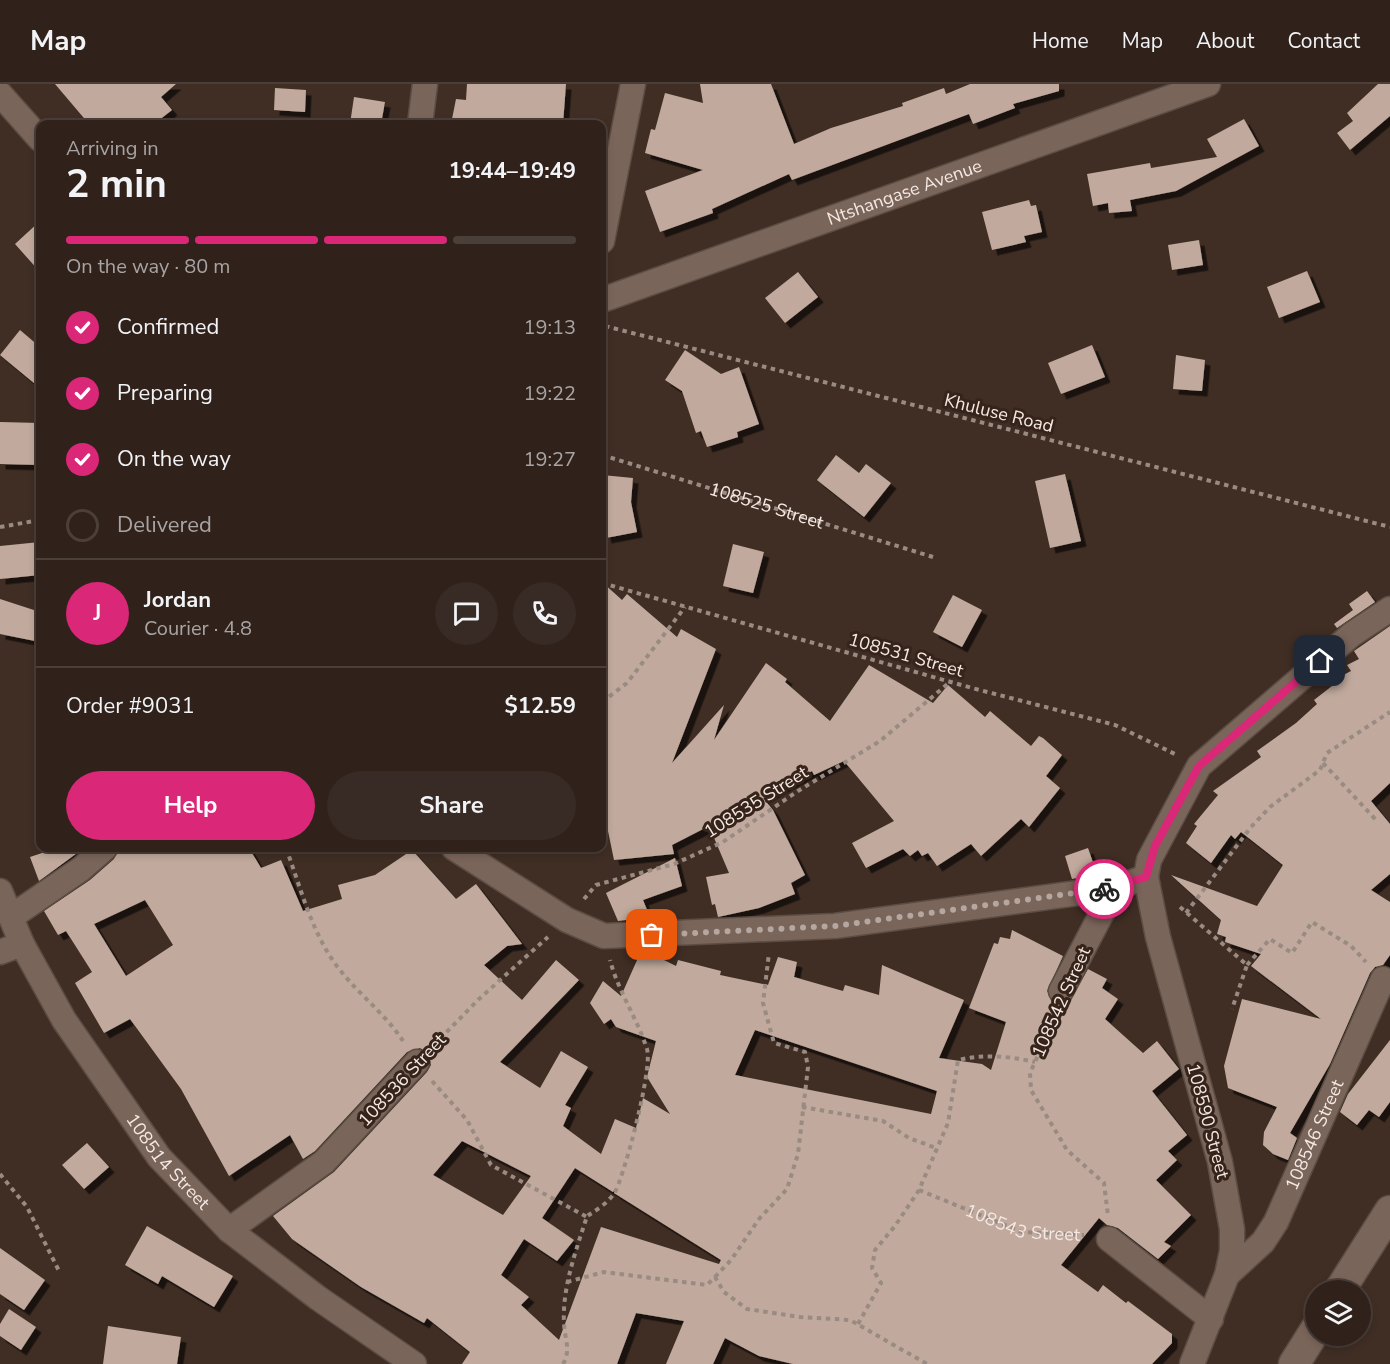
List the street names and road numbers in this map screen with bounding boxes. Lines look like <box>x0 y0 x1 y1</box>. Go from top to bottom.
street label: Ntshangase Avenue <box>824 154 985 231</box>
street label: Khuluse Road <box>942 388 1056 438</box>
street label: 108525 Street <box>706 477 827 535</box>
street label: 108531 Street <box>846 627 967 683</box>
street label: 108535 Street <box>699 760 813 844</box>
street label: 108542 Street <box>1026 942 1096 1061</box>
street label: 108536 Street <box>353 1028 452 1132</box>
street label: 108590 Street <box>1181 1061 1235 1182</box>
street label: 108546 Street <box>1280 1075 1350 1194</box>
street label: 108514 Street <box>120 1109 215 1215</box>
street label: 108543 Street <box>961 1198 1081 1247</box>

